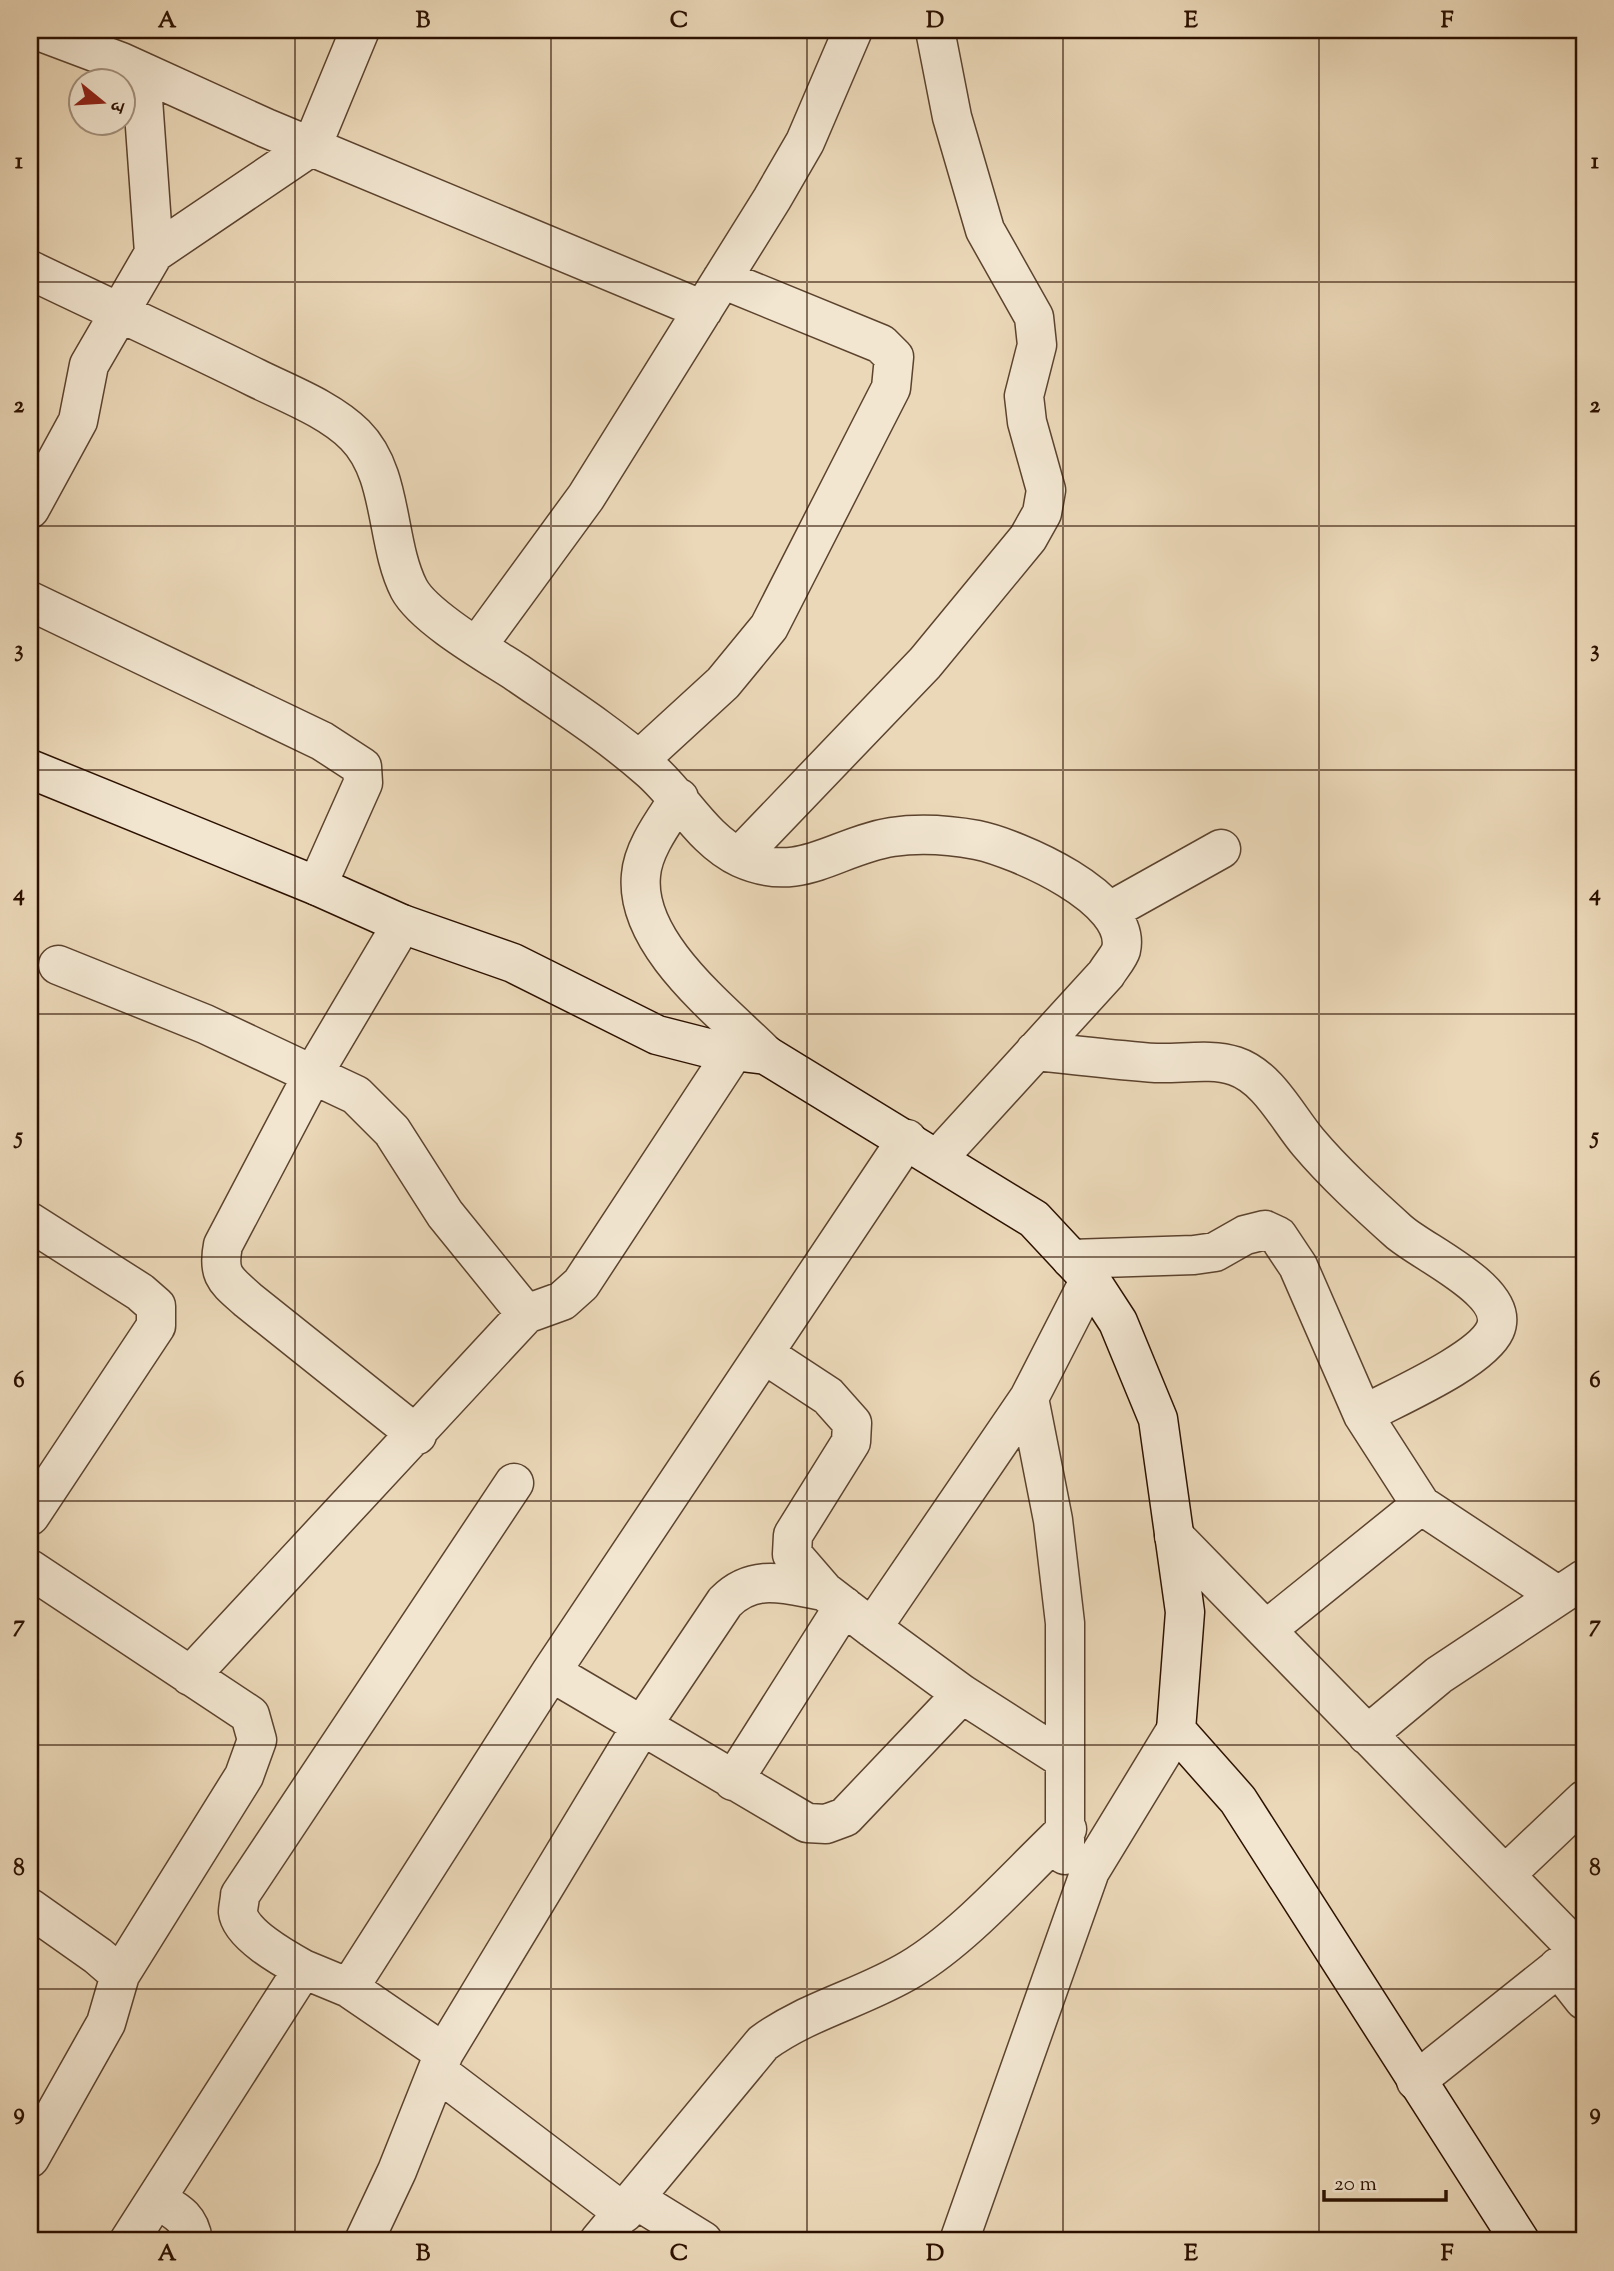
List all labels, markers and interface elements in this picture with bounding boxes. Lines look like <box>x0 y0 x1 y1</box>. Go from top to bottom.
text: A <box>158 5 177 38</box>
text: B <box>416 5 431 38</box>
text: C <box>670 5 688 38</box>
text: D <box>926 5 944 38</box>
text: E <box>1184 5 1198 38</box>
text: F <box>1441 5 1454 38</box>
north arrow <box>66 66 136 136</box>
text: उ <box>101 96 131 117</box>
text: 1 <box>15 146 23 179</box>
text: 1 <box>1591 146 1599 179</box>
text: 2 <box>14 390 25 423</box>
text: 2 <box>1590 390 1601 423</box>
text: 3 <box>14 634 24 667</box>
text: 3 <box>1590 634 1600 667</box>
text: 4 <box>12 878 25 911</box>
text: 4 <box>1588 878 1601 911</box>
text: 5 <box>13 1121 23 1154</box>
text: 5 <box>1589 1121 1599 1154</box>
text: 6 <box>13 1365 25 1398</box>
text: 6 <box>1589 1365 1601 1398</box>
text: 7 <box>13 1609 25 1642</box>
text: 7 <box>1589 1609 1601 1642</box>
text: 8 <box>13 1853 25 1886</box>
text: 8 <box>1589 1853 1601 1886</box>
text: 9 <box>13 2097 25 2130</box>
text: 9 <box>1589 2097 1601 2130</box>
scale bar <box>1324 2159 1446 2203</box>
text: 20 m <box>1334 2170 1377 2200</box>
text: A <box>158 2238 177 2271</box>
text: B <box>416 2238 431 2271</box>
text: C <box>670 2238 688 2271</box>
text: D <box>926 2238 944 2271</box>
text: E <box>1184 2238 1198 2271</box>
text: F <box>1441 2238 1454 2271</box>

